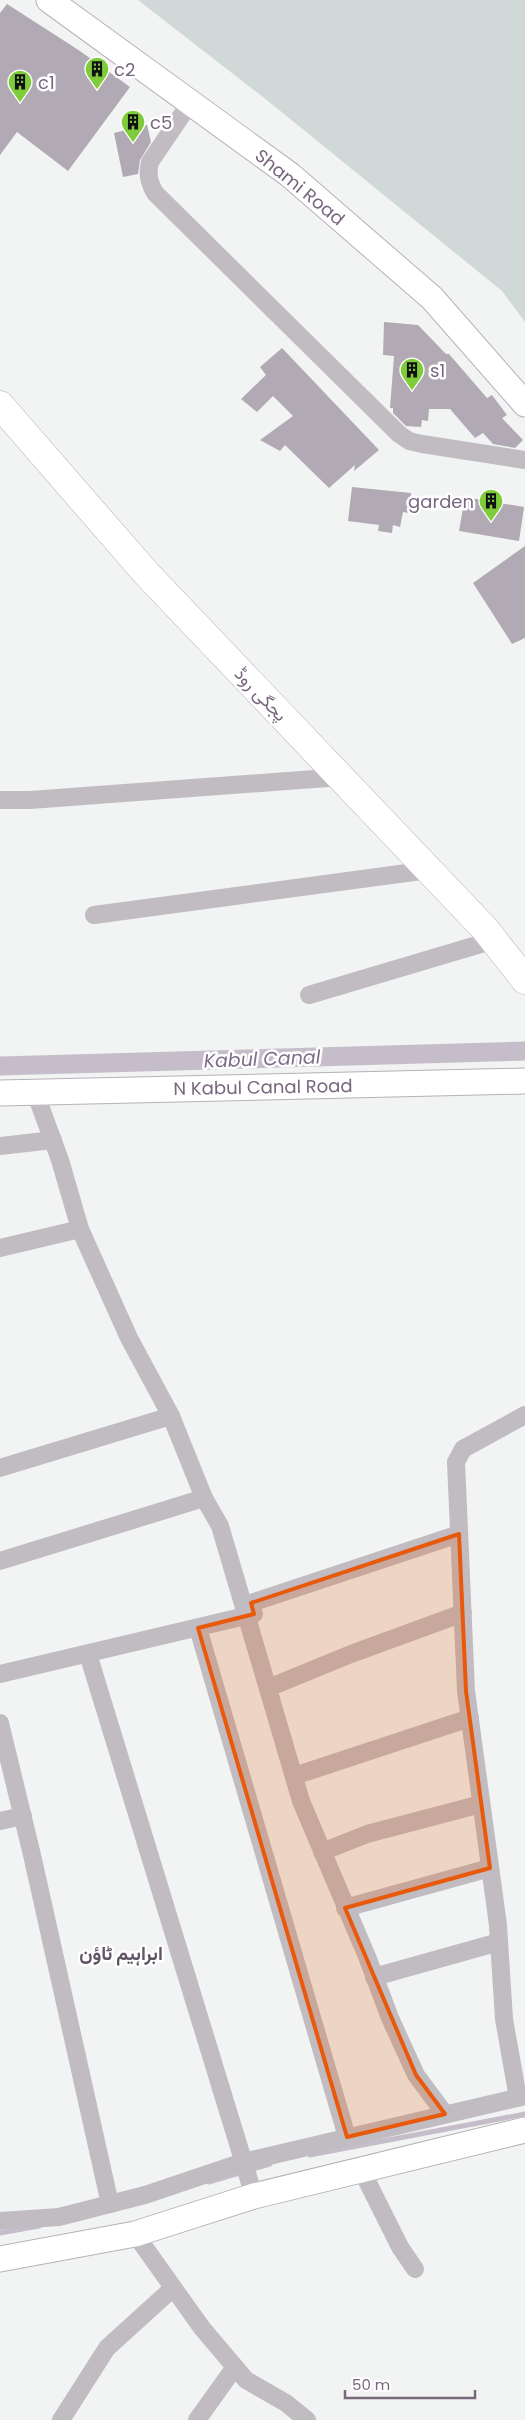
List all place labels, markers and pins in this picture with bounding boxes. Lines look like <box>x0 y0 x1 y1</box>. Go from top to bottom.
building icon: c2 <box>84 56 110 90</box>
place label: c2 <box>114 57 135 82</box>
building icon: c1 <box>7 69 33 103</box>
place label: c1 <box>38 70 55 95</box>
building icon: c5 <box>120 109 146 143</box>
place label: c5 <box>150 110 172 135</box>
building icon: s1 <box>399 357 425 391</box>
place label: s1 <box>430 358 445 383</box>
building icon: garden <box>478 488 504 522</box>
place label: garden <box>408 489 474 514</box>

